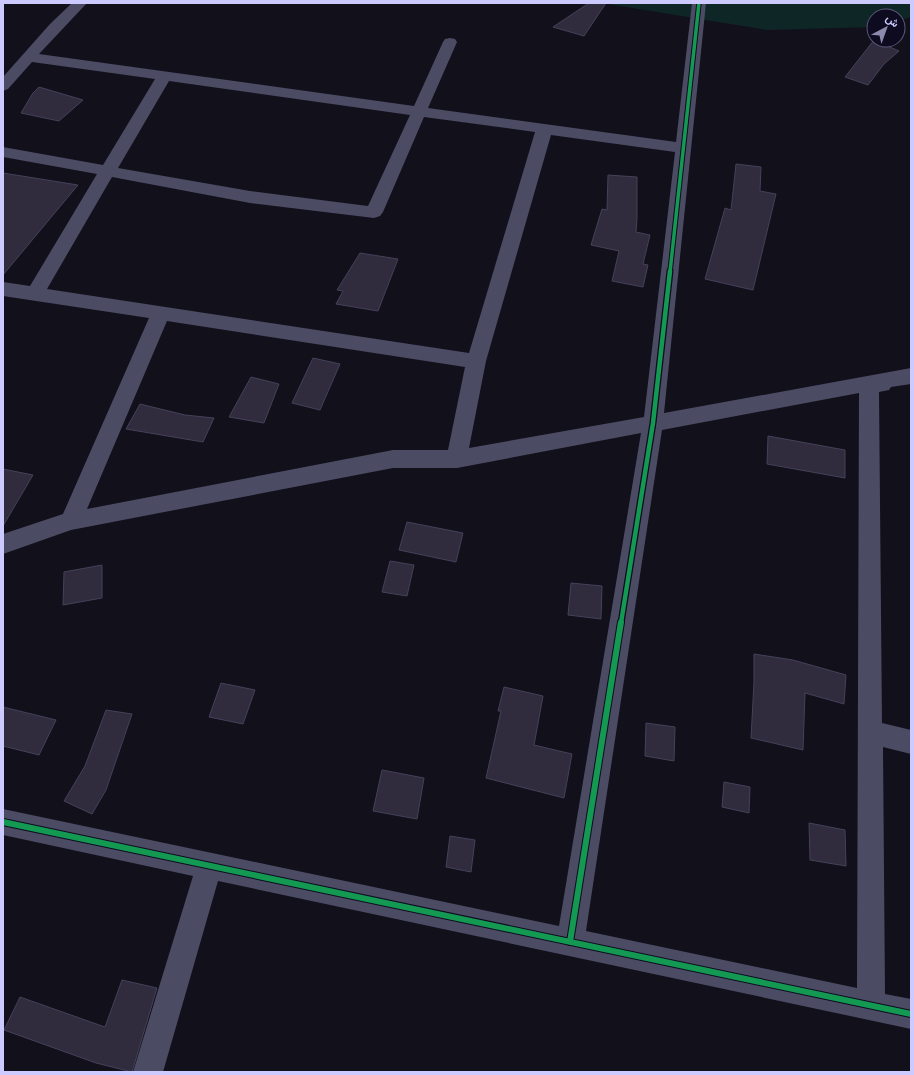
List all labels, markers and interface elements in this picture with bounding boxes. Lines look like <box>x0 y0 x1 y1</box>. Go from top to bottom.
north arrow <box>866 8 906 48</box>
text: ش <box>883 11 902 30</box>

